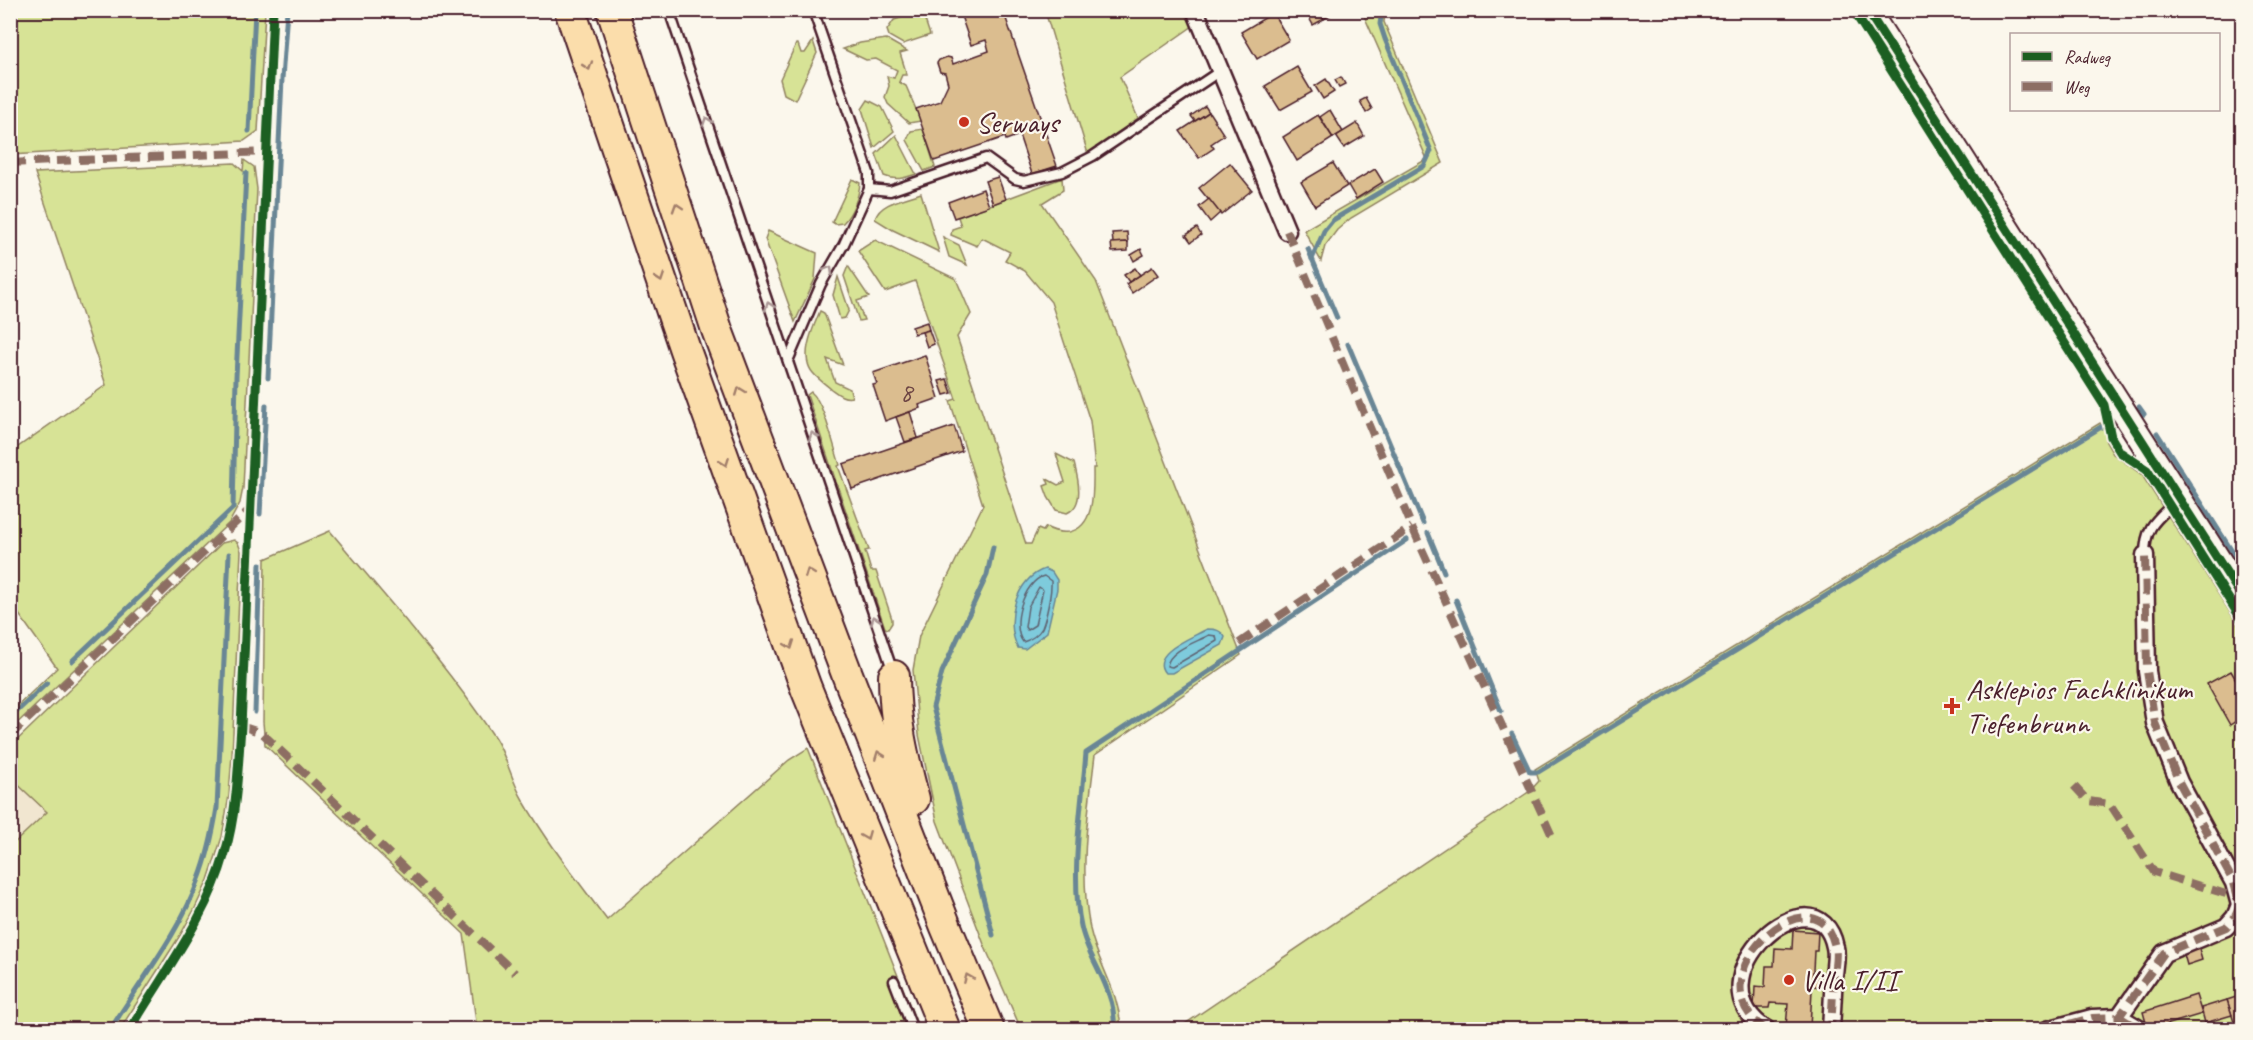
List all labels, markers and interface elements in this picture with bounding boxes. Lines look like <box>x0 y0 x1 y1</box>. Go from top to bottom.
legend <box>2010 33 2220 111</box>
text: Radweg <box>2064 46 2112 68</box>
one-way arrow <box>580 60 593 71</box>
text: Weg <box>2064 76 2091 98</box>
place label: Serways <box>976 103 1061 141</box>
marker: Serways <box>957 115 971 129</box>
one-way arrow <box>701 116 714 127</box>
one-way arrow <box>671 202 684 213</box>
one-way arrow <box>822 266 834 276</box>
one-way arrow <box>652 272 665 283</box>
one-way arrow <box>764 301 776 312</box>
house number: 8 <box>900 375 915 409</box>
one-way arrow <box>735 386 748 397</box>
one-way arrow <box>808 431 820 441</box>
one-way arrow <box>717 456 730 467</box>
one-way arrow <box>804 568 817 579</box>
one-way arrow <box>870 615 883 626</box>
one-way arrow <box>783 639 796 650</box>
place label: Asklepios Fachklinikum Tiefenbrunn <box>1966 670 2194 742</box>
marker: Asklepios Fachklinikum Tiefenbrunn <box>1943 697 1961 715</box>
one-way arrow <box>874 751 886 762</box>
one-way arrow <box>859 830 871 841</box>
place label: Villa I/II <box>1801 961 1903 999</box>
marker: Villa I/II <box>1782 973 1796 987</box>
one-way arrow <box>963 974 975 985</box>

